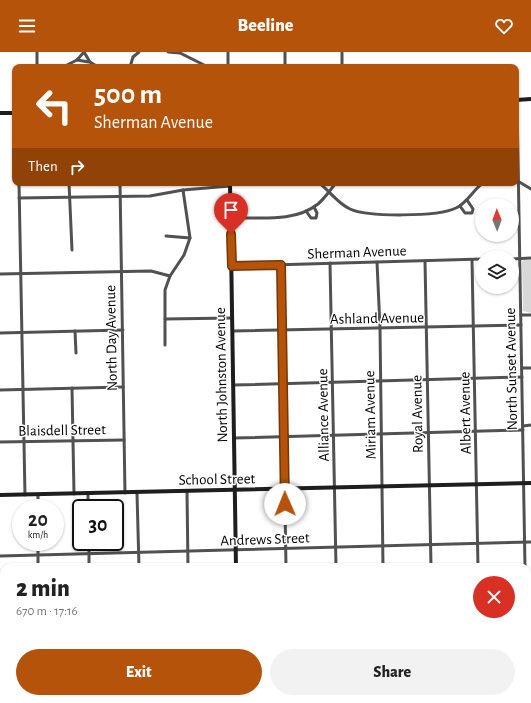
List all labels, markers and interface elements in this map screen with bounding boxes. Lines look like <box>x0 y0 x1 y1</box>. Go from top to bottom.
icon: menu <box>16 15 38 37</box>
icon: heart <box>493 15 515 37</box>
text: Beeline <box>238 17 293 35</box>
icon: left <box>28 80 80 132</box>
text: 500 m <box>94 81 162 109</box>
text: Sherman Avenue <box>94 114 213 132</box>
icon: right <box>66 156 88 178</box>
text: Then <box>28 159 58 174</box>
pin <box>214 193 248 234</box>
north arrow <box>475 198 519 242</box>
map controls <box>475 198 519 294</box>
icon: arrive <box>220 199 242 221</box>
street label: Sherman Avenue <box>307 243 407 262</box>
button: layers <box>475 250 519 294</box>
street label: North Day Avenue <box>103 285 120 391</box>
street label: North Johnston Avenue <box>213 307 230 443</box>
street label: North Sunset Avenue <box>503 307 520 431</box>
street label: Ashland Avenue <box>330 310 424 327</box>
street label: Alliance Avenue <box>315 368 332 462</box>
street label: Miriam Avenue <box>362 370 379 460</box>
street label: Albert Avenue <box>457 371 474 455</box>
street label: Royal Avenue <box>409 375 426 453</box>
street label: Blaisdell Street <box>18 422 106 439</box>
street label: School Street <box>179 471 256 488</box>
position arrow <box>264 483 306 525</box>
speed limit sign: 30 <box>72 499 124 551</box>
text: 20 <box>28 510 48 530</box>
text: km/h <box>28 530 48 540</box>
street label: Andrews Street <box>220 530 310 549</box>
button: close <box>473 576 515 618</box>
text: 2 min <box>16 577 70 601</box>
text: 670 m · 17:16 <box>16 605 78 618</box>
button: Exit <box>16 649 262 695</box>
button: Share <box>270 649 515 695</box>

